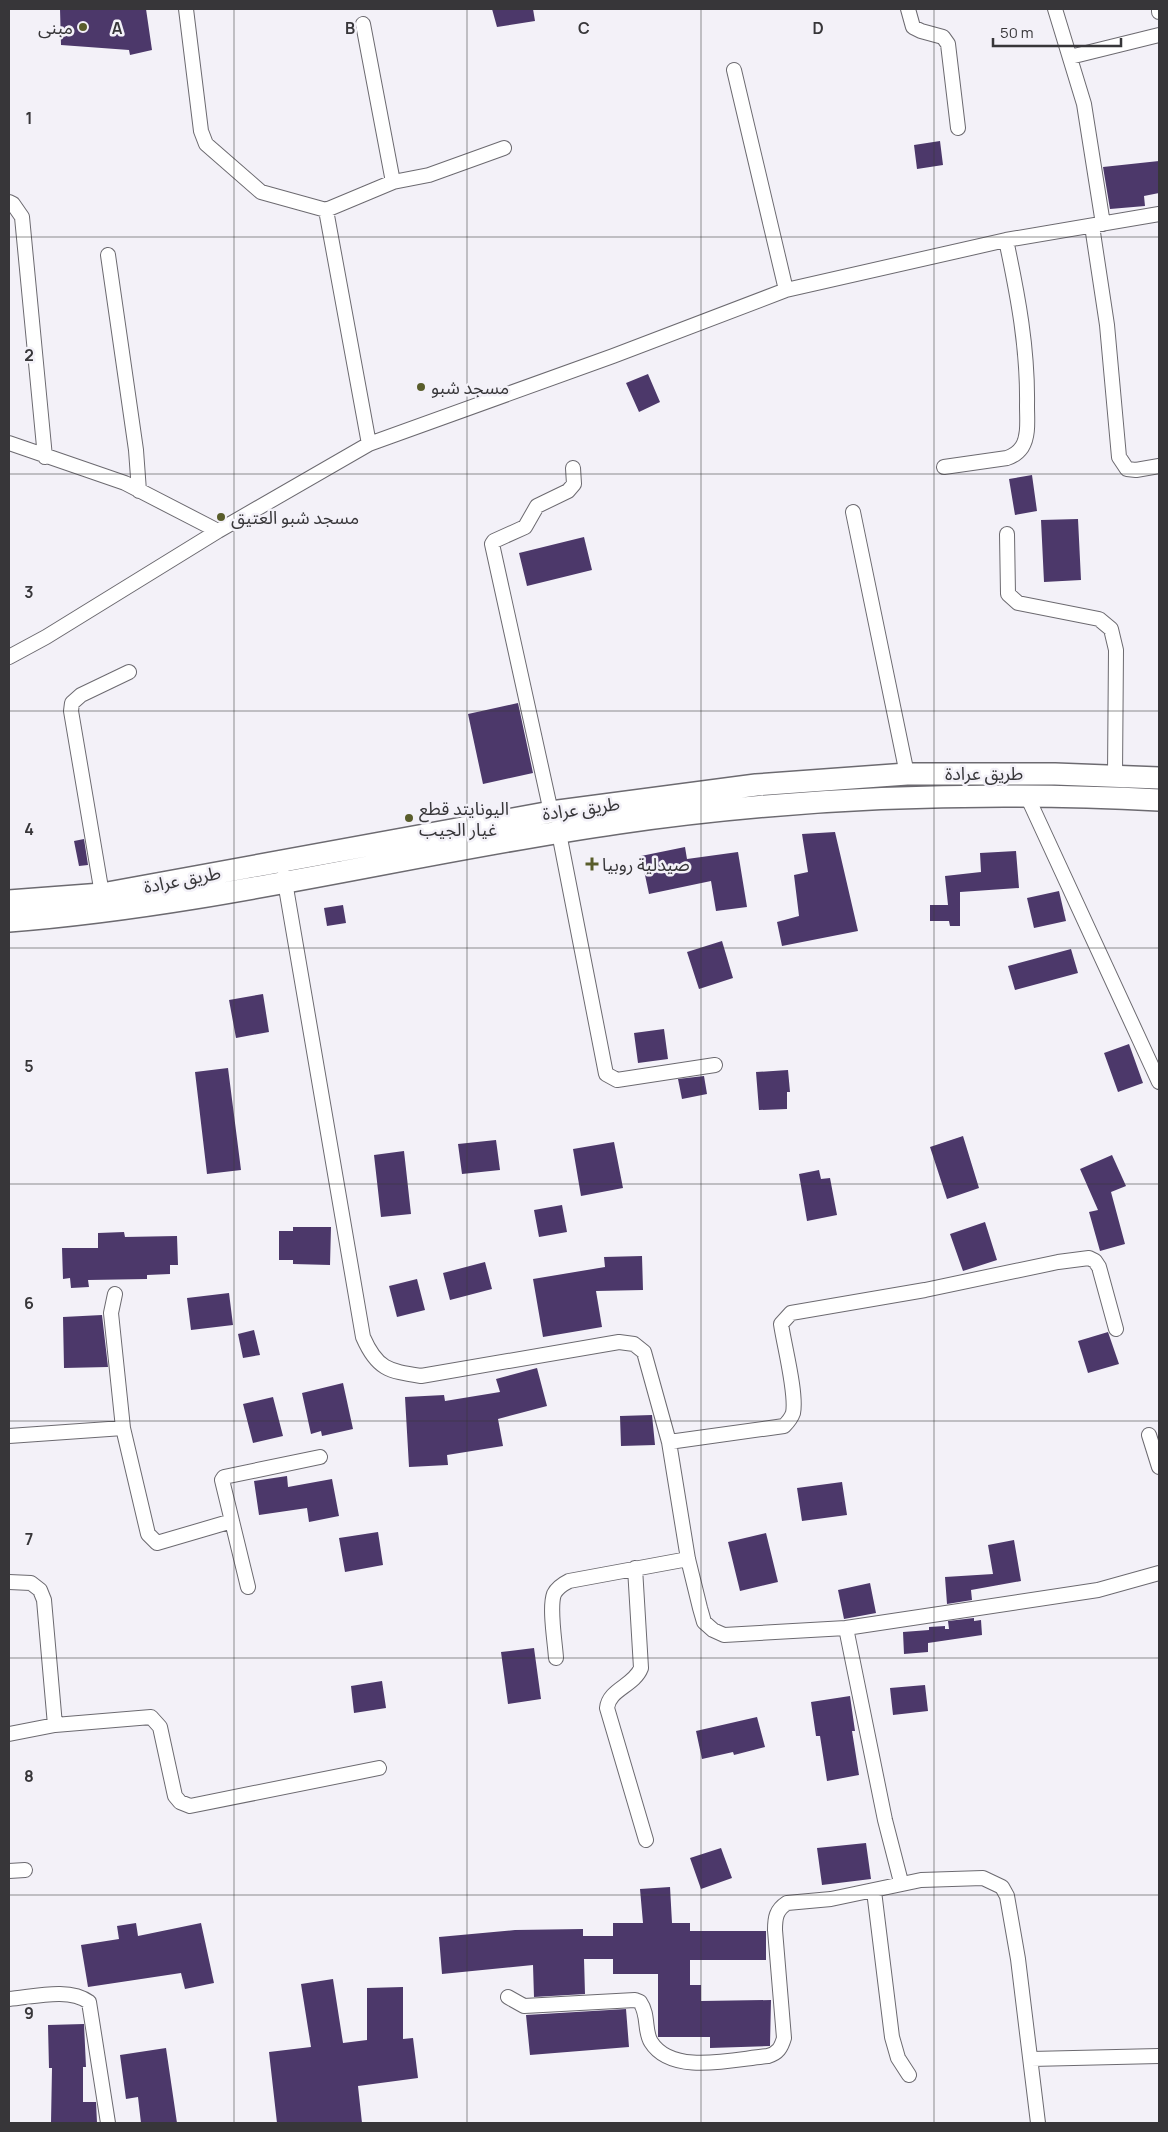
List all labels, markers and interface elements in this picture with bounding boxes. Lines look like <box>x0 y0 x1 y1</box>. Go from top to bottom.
place label: مبنى <box>38 15 73 39</box>
scale bar <box>993 15 1120 47</box>
text: A <box>112 17 123 39</box>
text: B <box>345 17 355 39</box>
text: C <box>578 17 590 39</box>
text: D <box>812 17 824 39</box>
marker: مبنى <box>77 21 89 33</box>
text: 50 m <box>1000 22 1034 43</box>
text: 1 <box>25 107 33 129</box>
text: 2 <box>24 344 34 366</box>
place label: مسجد شبو <box>431 375 509 399</box>
marker: مسجد شبو <box>415 381 427 393</box>
place label: مسجد شبو العتيق <box>231 505 359 529</box>
marker: مسجد شبو العتيق <box>215 511 227 523</box>
text: 3 <box>24 581 34 603</box>
street label: طريق عرادة <box>945 761 1023 785</box>
street label: طريق عرادة <box>541 791 621 825</box>
place label: اليونايتد قطع غيار الجيب <box>419 796 509 841</box>
marker: اليونايتد قطع غيار الجيب <box>403 812 415 824</box>
text: 4 <box>24 818 34 840</box>
place label: صيدلية روبيا <box>602 852 690 876</box>
marker: صيدلية روبيا <box>586 858 598 870</box>
street label: طريق عرادة <box>141 860 223 898</box>
text: 5 <box>24 1055 34 1077</box>
text: 6 <box>24 1292 34 1314</box>
text: 7 <box>25 1528 33 1550</box>
text: 8 <box>24 1765 34 1787</box>
text: 9 <box>24 2002 34 2024</box>

